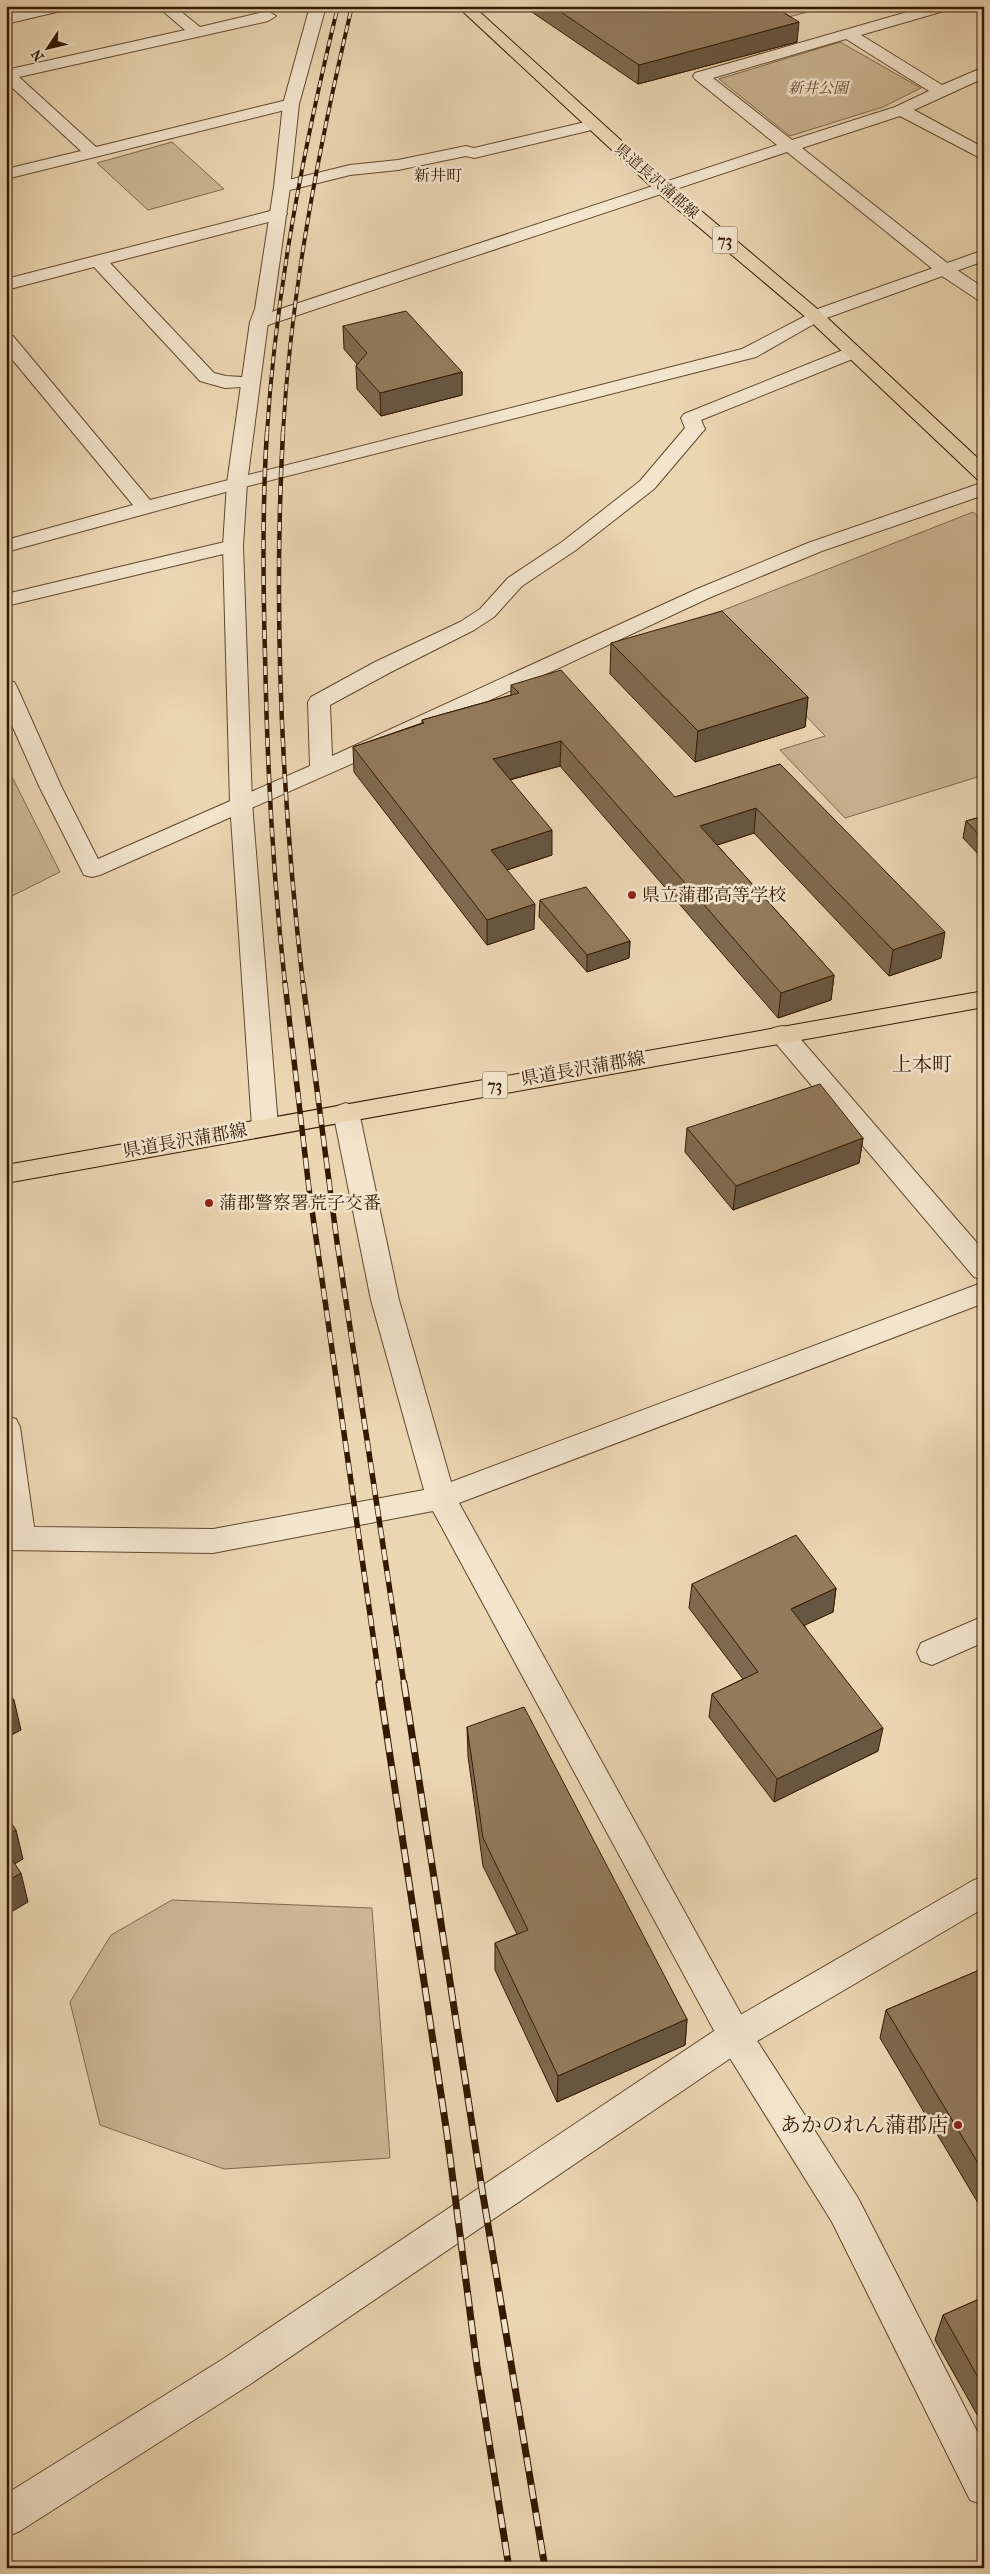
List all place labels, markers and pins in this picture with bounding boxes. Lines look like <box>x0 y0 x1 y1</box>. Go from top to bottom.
place label: 県立蒲郡高等学校 <box>642 885 786 906</box>
marker: 県立蒲郡高等学校 <box>626 889 638 901</box>
place label: 蒲郡警察署荒子交番 <box>219 1193 381 1214</box>
marker: 蒲郡警察署荒子交番 <box>203 1197 215 1209</box>
place label: あかのれん蒲郡店 <box>780 2113 948 2137</box>
marker: あかのれん蒲郡店 <box>952 2119 964 2131</box>

